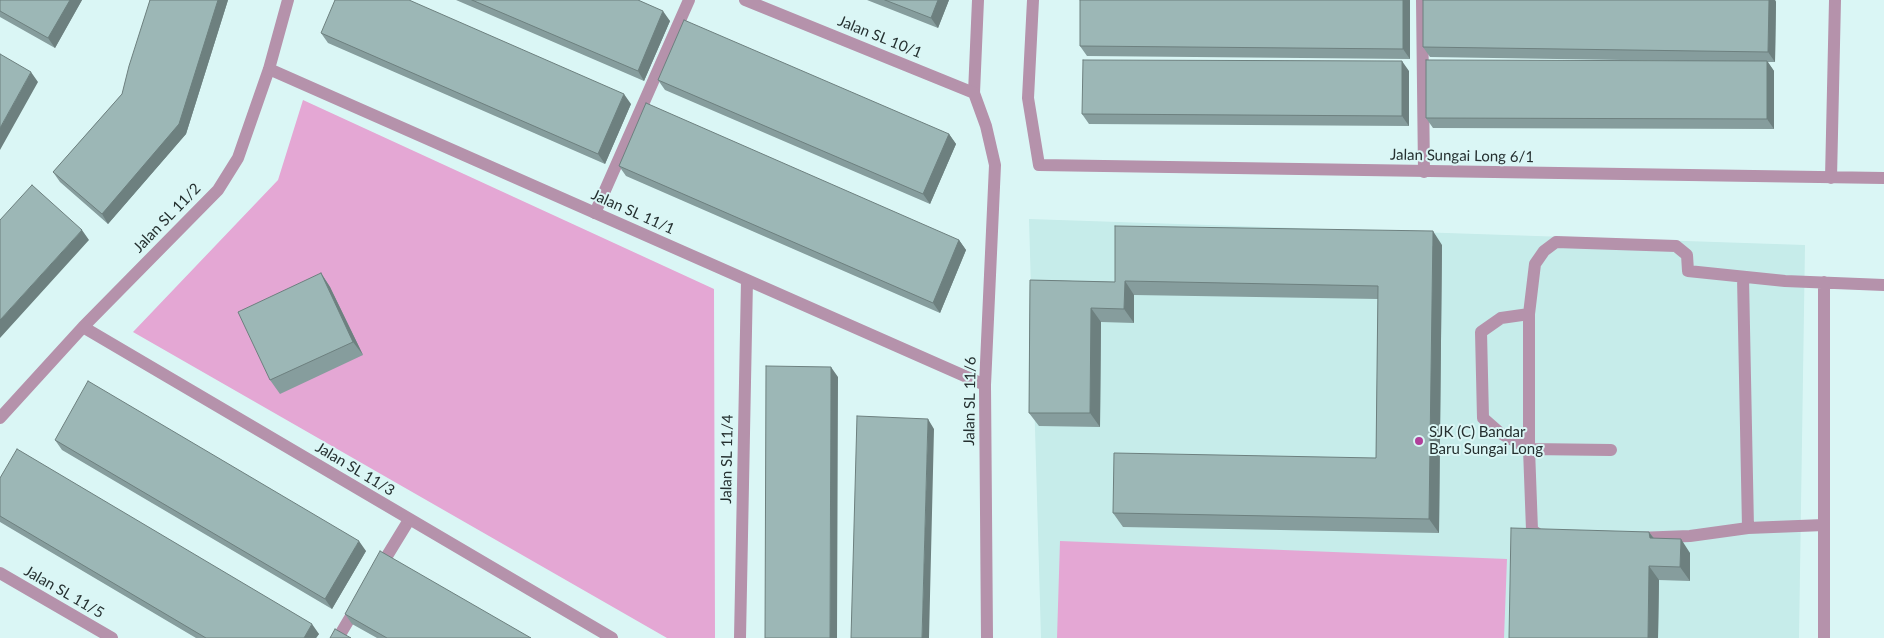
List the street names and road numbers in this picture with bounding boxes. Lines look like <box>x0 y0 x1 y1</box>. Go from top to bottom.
street label: Jalan SL 10/1 <box>835 12 925 62</box>
street label: Jalan Sungai Long 6/1 <box>1390 146 1534 166</box>
street label: Jalan SL 11/2 <box>130 180 204 256</box>
street label: Jalan SL 11/1 <box>589 186 677 238</box>
street label: Jalan SL 11/6 <box>960 356 980 446</box>
street label: Jalan SL 11/4 <box>717 414 737 504</box>
street label: Jalan SL 11/3 <box>312 438 398 500</box>
street label: Jalan SL 11/5 <box>21 562 107 622</box>

